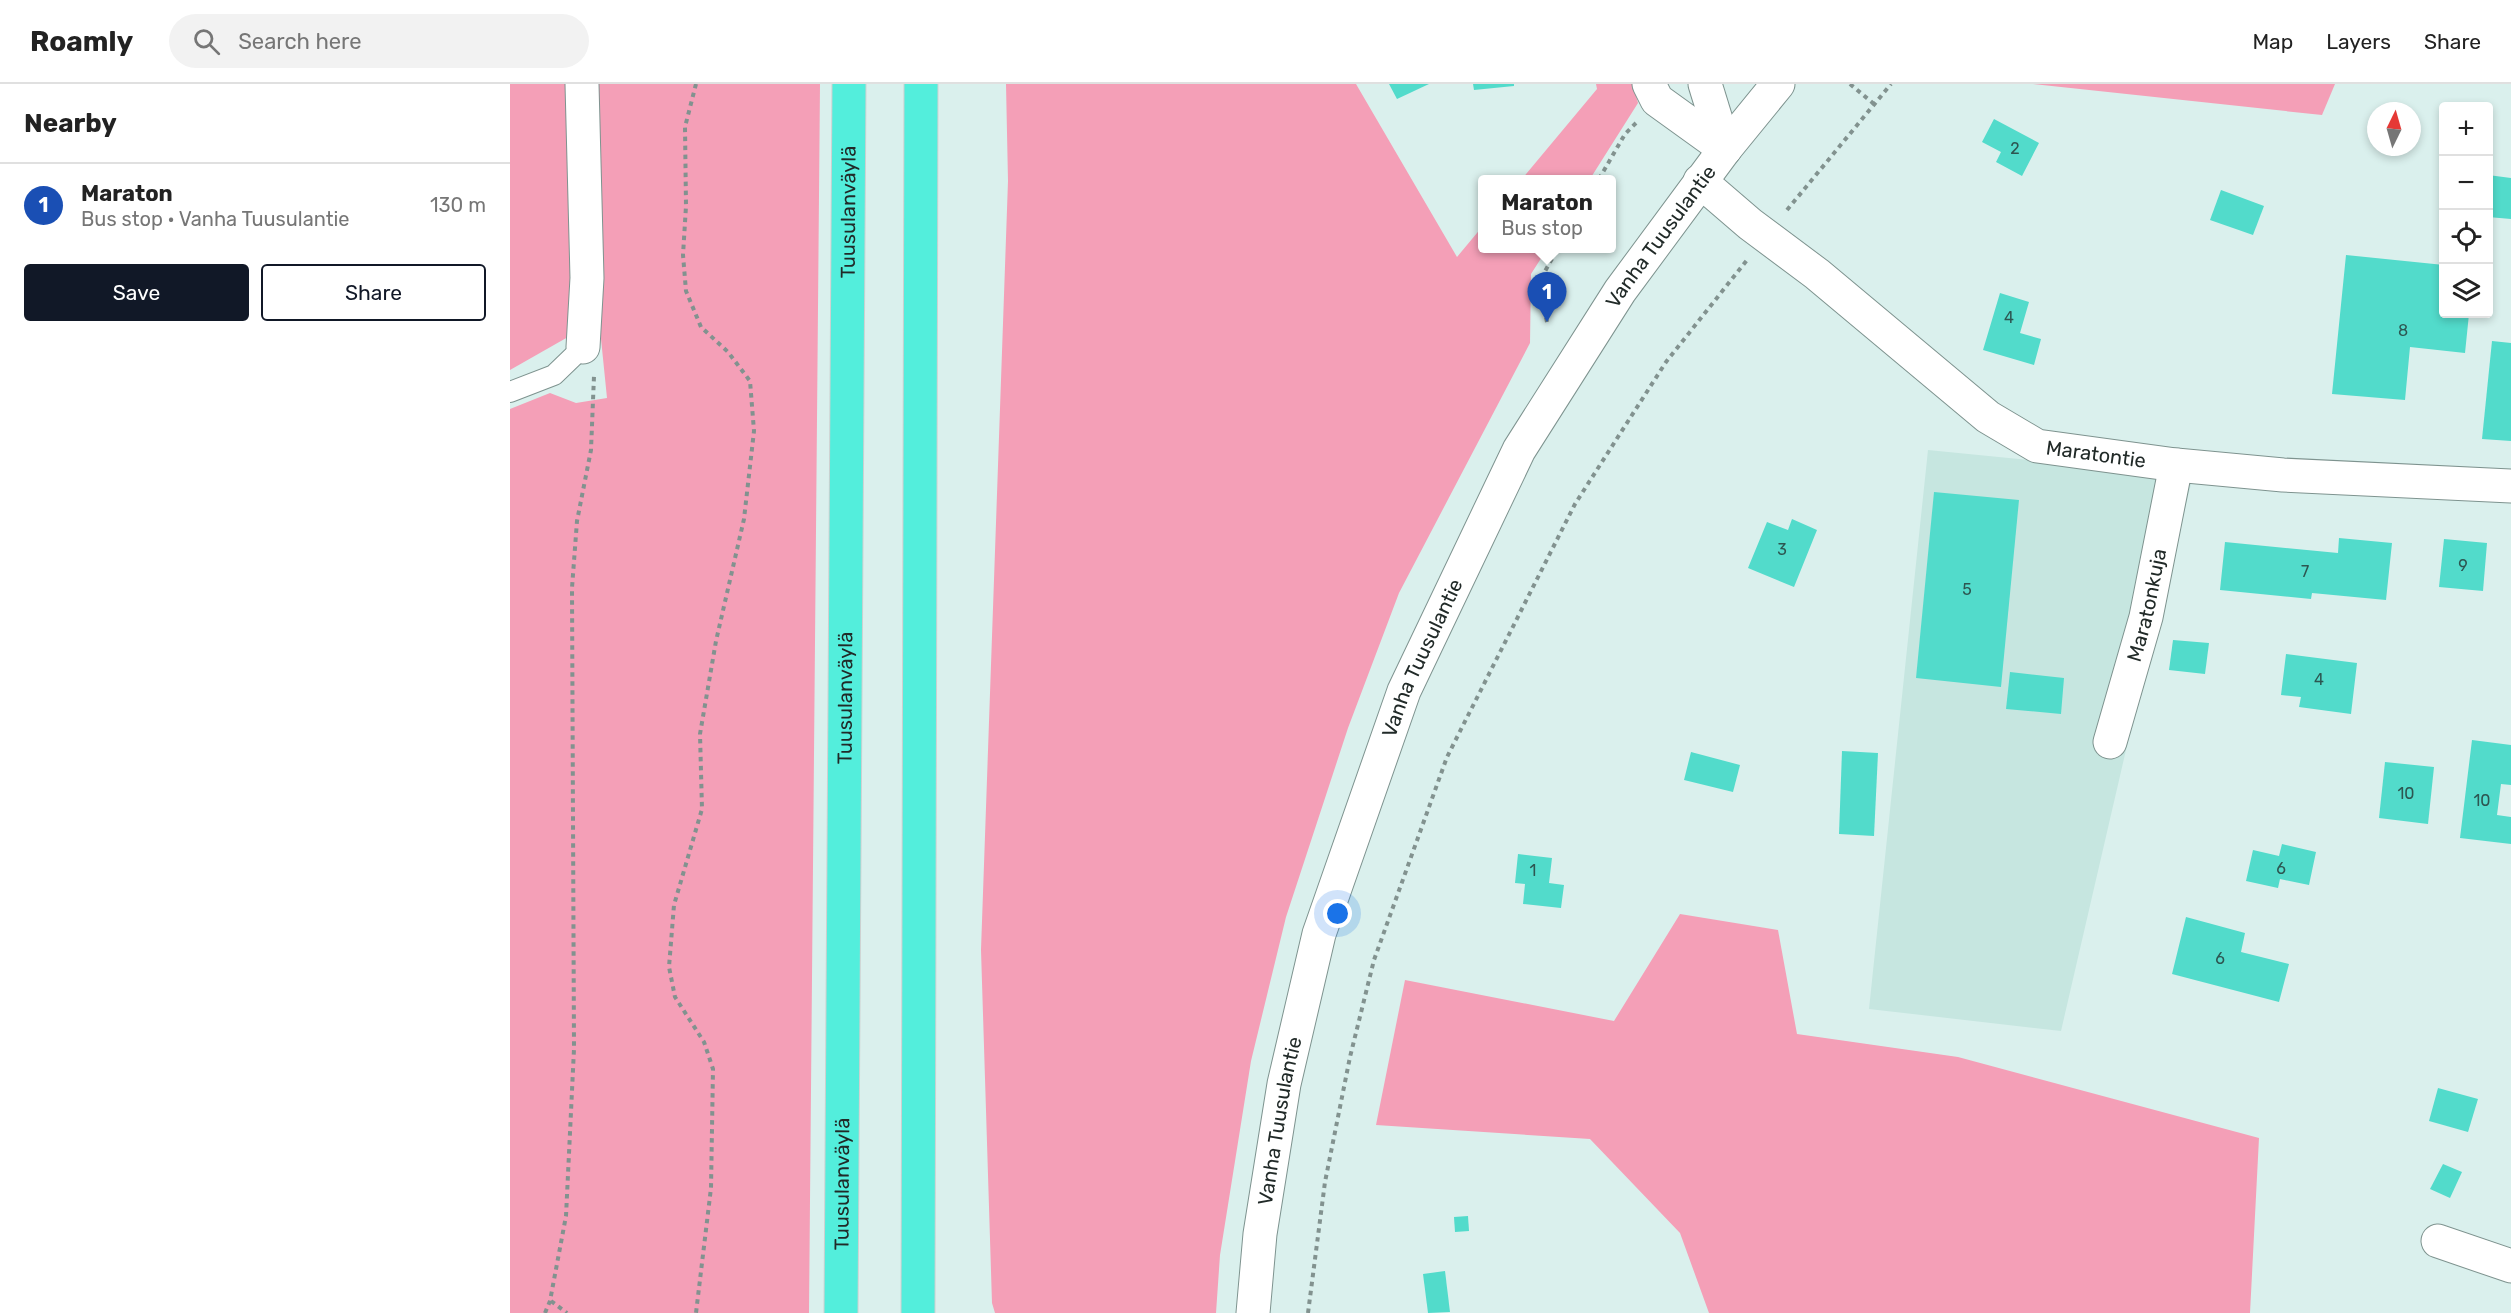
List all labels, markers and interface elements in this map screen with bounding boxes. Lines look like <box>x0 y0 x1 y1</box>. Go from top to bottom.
search box <box>169 14 589 68</box>
text: Roamly <box>30 25 133 58</box>
icon: search <box>190 25 223 58</box>
text: Search here <box>238 28 362 55</box>
text: Map <box>2252 29 2293 54</box>
text: Layers <box>2326 29 2391 54</box>
text: Share <box>2424 29 2481 54</box>
north arrow <box>2367 102 2421 156</box>
map controls <box>2439 102 2493 318</box>
button: + <box>2439 102 2493 156</box>
text: Nearby <box>24 108 117 139</box>
house number: 2 <box>2010 139 2020 158</box>
street label: Tuusulanväylä <box>836 146 861 278</box>
button: − <box>2439 156 2493 210</box>
street label: Vanha Tuusulantie <box>1600 161 1721 312</box>
popup <box>1478 175 1616 253</box>
text: Maraton <box>81 180 173 207</box>
text: Maraton <box>1501 189 1593 216</box>
text: 1 <box>39 193 48 217</box>
text: 130 m <box>430 193 486 217</box>
text: Bus stop · Vanha Tuusulantie <box>81 207 350 231</box>
button: locate <box>2439 210 2493 264</box>
text: Bus stop <box>1501 216 1583 240</box>
button: Save <box>24 264 249 321</box>
button: Share <box>261 264 486 321</box>
button: layers <box>2439 264 2493 318</box>
pin: 1 <box>1528 272 1566 322</box>
house number: 4 <box>2004 308 2014 327</box>
house number: 8 <box>2398 321 2408 340</box>
street label: Maratontie <box>2045 435 2147 473</box>
house number: 3 <box>1777 540 1787 559</box>
street label: Maratonkuja <box>2122 546 2171 664</box>
house number: 9 <box>2458 556 2468 575</box>
house number: 7 <box>2301 562 2309 581</box>
street label: Vanha Tuusulantie <box>1377 575 1468 740</box>
house number: 5 <box>1962 580 1972 599</box>
street label: Tuusulanväylä <box>833 632 857 764</box>
house number: 4 <box>2314 670 2324 689</box>
house number: 10 <box>2397 784 2415 803</box>
house number: 10 <box>2473 791 2491 810</box>
house number: 6 <box>2276 859 2286 878</box>
house number: 1 <box>1530 861 1536 880</box>
your location <box>1323 899 1352 928</box>
house number: 6 <box>2215 949 2225 968</box>
street label: Vanha Tuusulantie <box>1253 1034 1307 1207</box>
street label: Tuusulanväylä <box>829 1118 854 1250</box>

